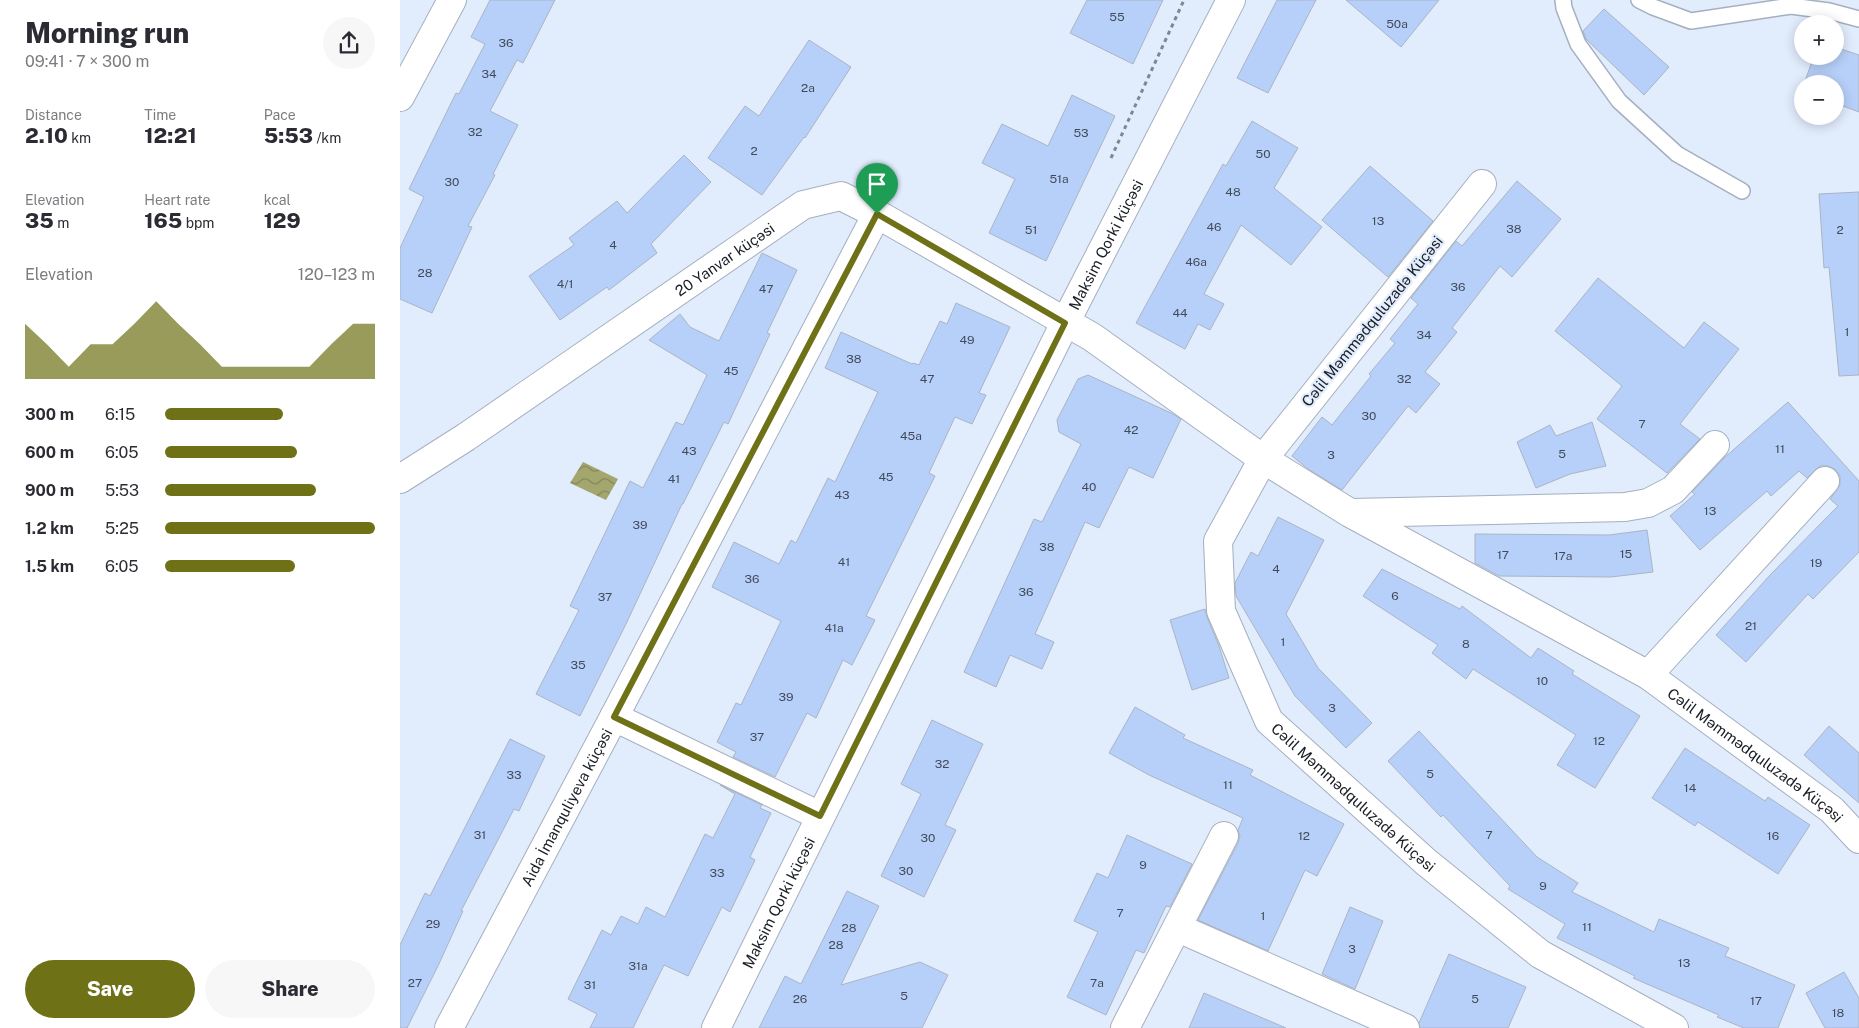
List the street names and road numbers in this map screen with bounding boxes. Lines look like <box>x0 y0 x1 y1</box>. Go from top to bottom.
street label: Maksim Qorki küçəsi <box>1065 177 1146 312</box>
street label: 20 Yanvar küçəsi <box>672 219 777 299</box>
street label: Cəlil Məmmədquluzadə Küçəsi <box>1298 232 1446 410</box>
street label: Cəlil Məmmədquluzadə Küçəsi <box>1665 684 1847 825</box>
street label: Cəlil Məmmədquluzadə Küçəsi <box>1268 719 1439 875</box>
street label: Aida İmanquliyeva küçəsi <box>517 725 615 889</box>
street label: Maksim Qorki küçəsi <box>739 834 818 971</box>

